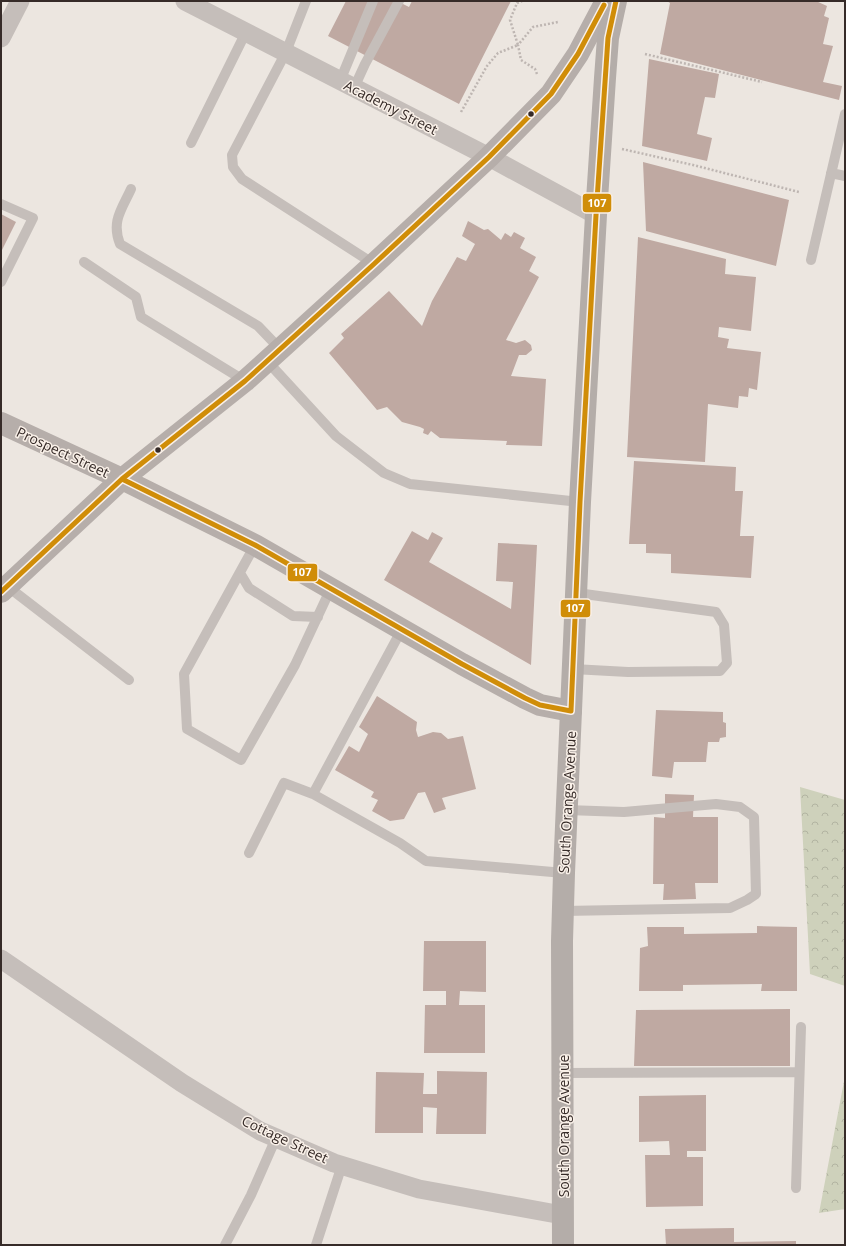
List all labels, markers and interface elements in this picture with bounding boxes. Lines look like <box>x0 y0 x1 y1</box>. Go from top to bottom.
street label: Academy Street <box>341 75 441 139</box>
unlabelled marker <box>526 109 536 119</box>
line badge: 107 <box>582 193 612 213</box>
text: 107 <box>588 195 606 210</box>
street label: Prospect Street <box>14 422 112 482</box>
unlabelled marker <box>153 445 163 455</box>
line badge: 107 <box>287 563 318 582</box>
text: 107 <box>293 564 311 579</box>
line badge: 107 <box>560 599 591 618</box>
text: 107 <box>566 600 584 615</box>
street label: South Orange Avenue <box>554 730 580 874</box>
street label: South Orange Avenue <box>554 1055 573 1197</box>
street label: Cottage Street <box>239 1111 331 1167</box>

